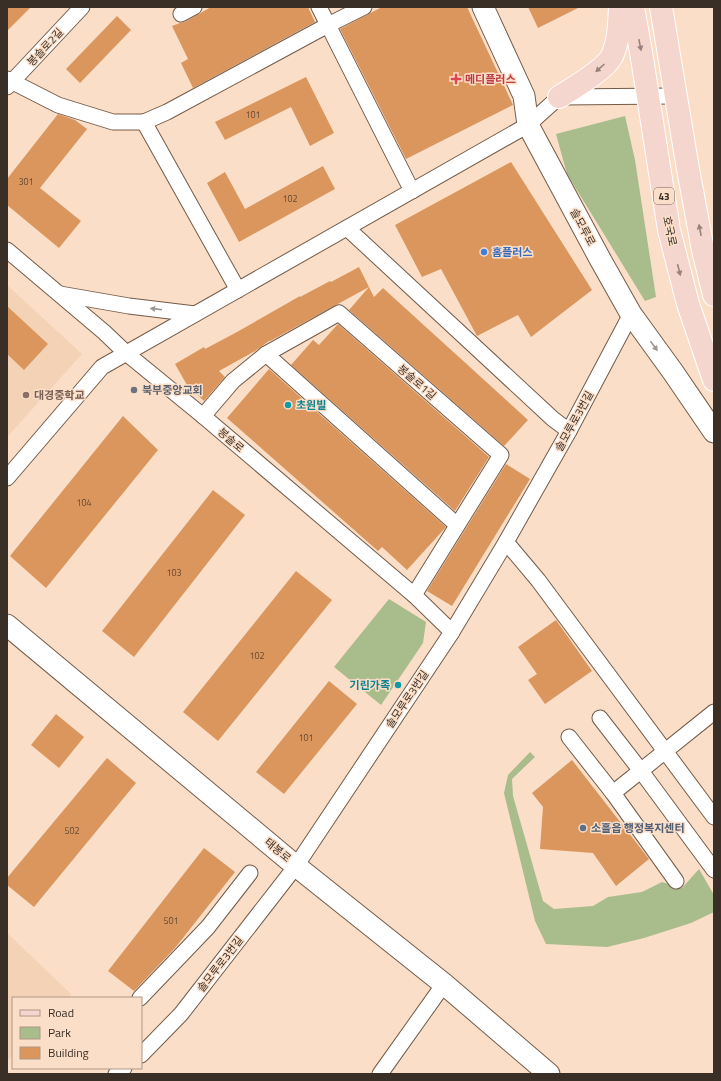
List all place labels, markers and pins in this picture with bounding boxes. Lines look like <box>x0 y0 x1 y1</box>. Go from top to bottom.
place label: 메디플러스 <box>465 71 516 87</box>
marker: 메디플러스 <box>450 73 462 85</box>
place label: 홈플러스 <box>492 244 532 260</box>
marker: 홈플러스 <box>479 247 489 257</box>
place label: 북부중앙교회 <box>142 382 203 398</box>
marker: 북부중앙교회 <box>129 385 139 395</box>
place label: 대경중학교 <box>34 387 85 403</box>
marker: 대경중학교 <box>21 390 31 400</box>
place label: 초원빌 <box>296 397 326 413</box>
marker: 초원빌 <box>283 400 293 410</box>
place label: 기린가족 <box>350 677 390 693</box>
marker: 기린가족 <box>393 680 403 690</box>
place label: 소흘읍 행정복지센터 <box>591 820 685 836</box>
marker: 소흘읍 행정복지센터 <box>578 823 588 833</box>

